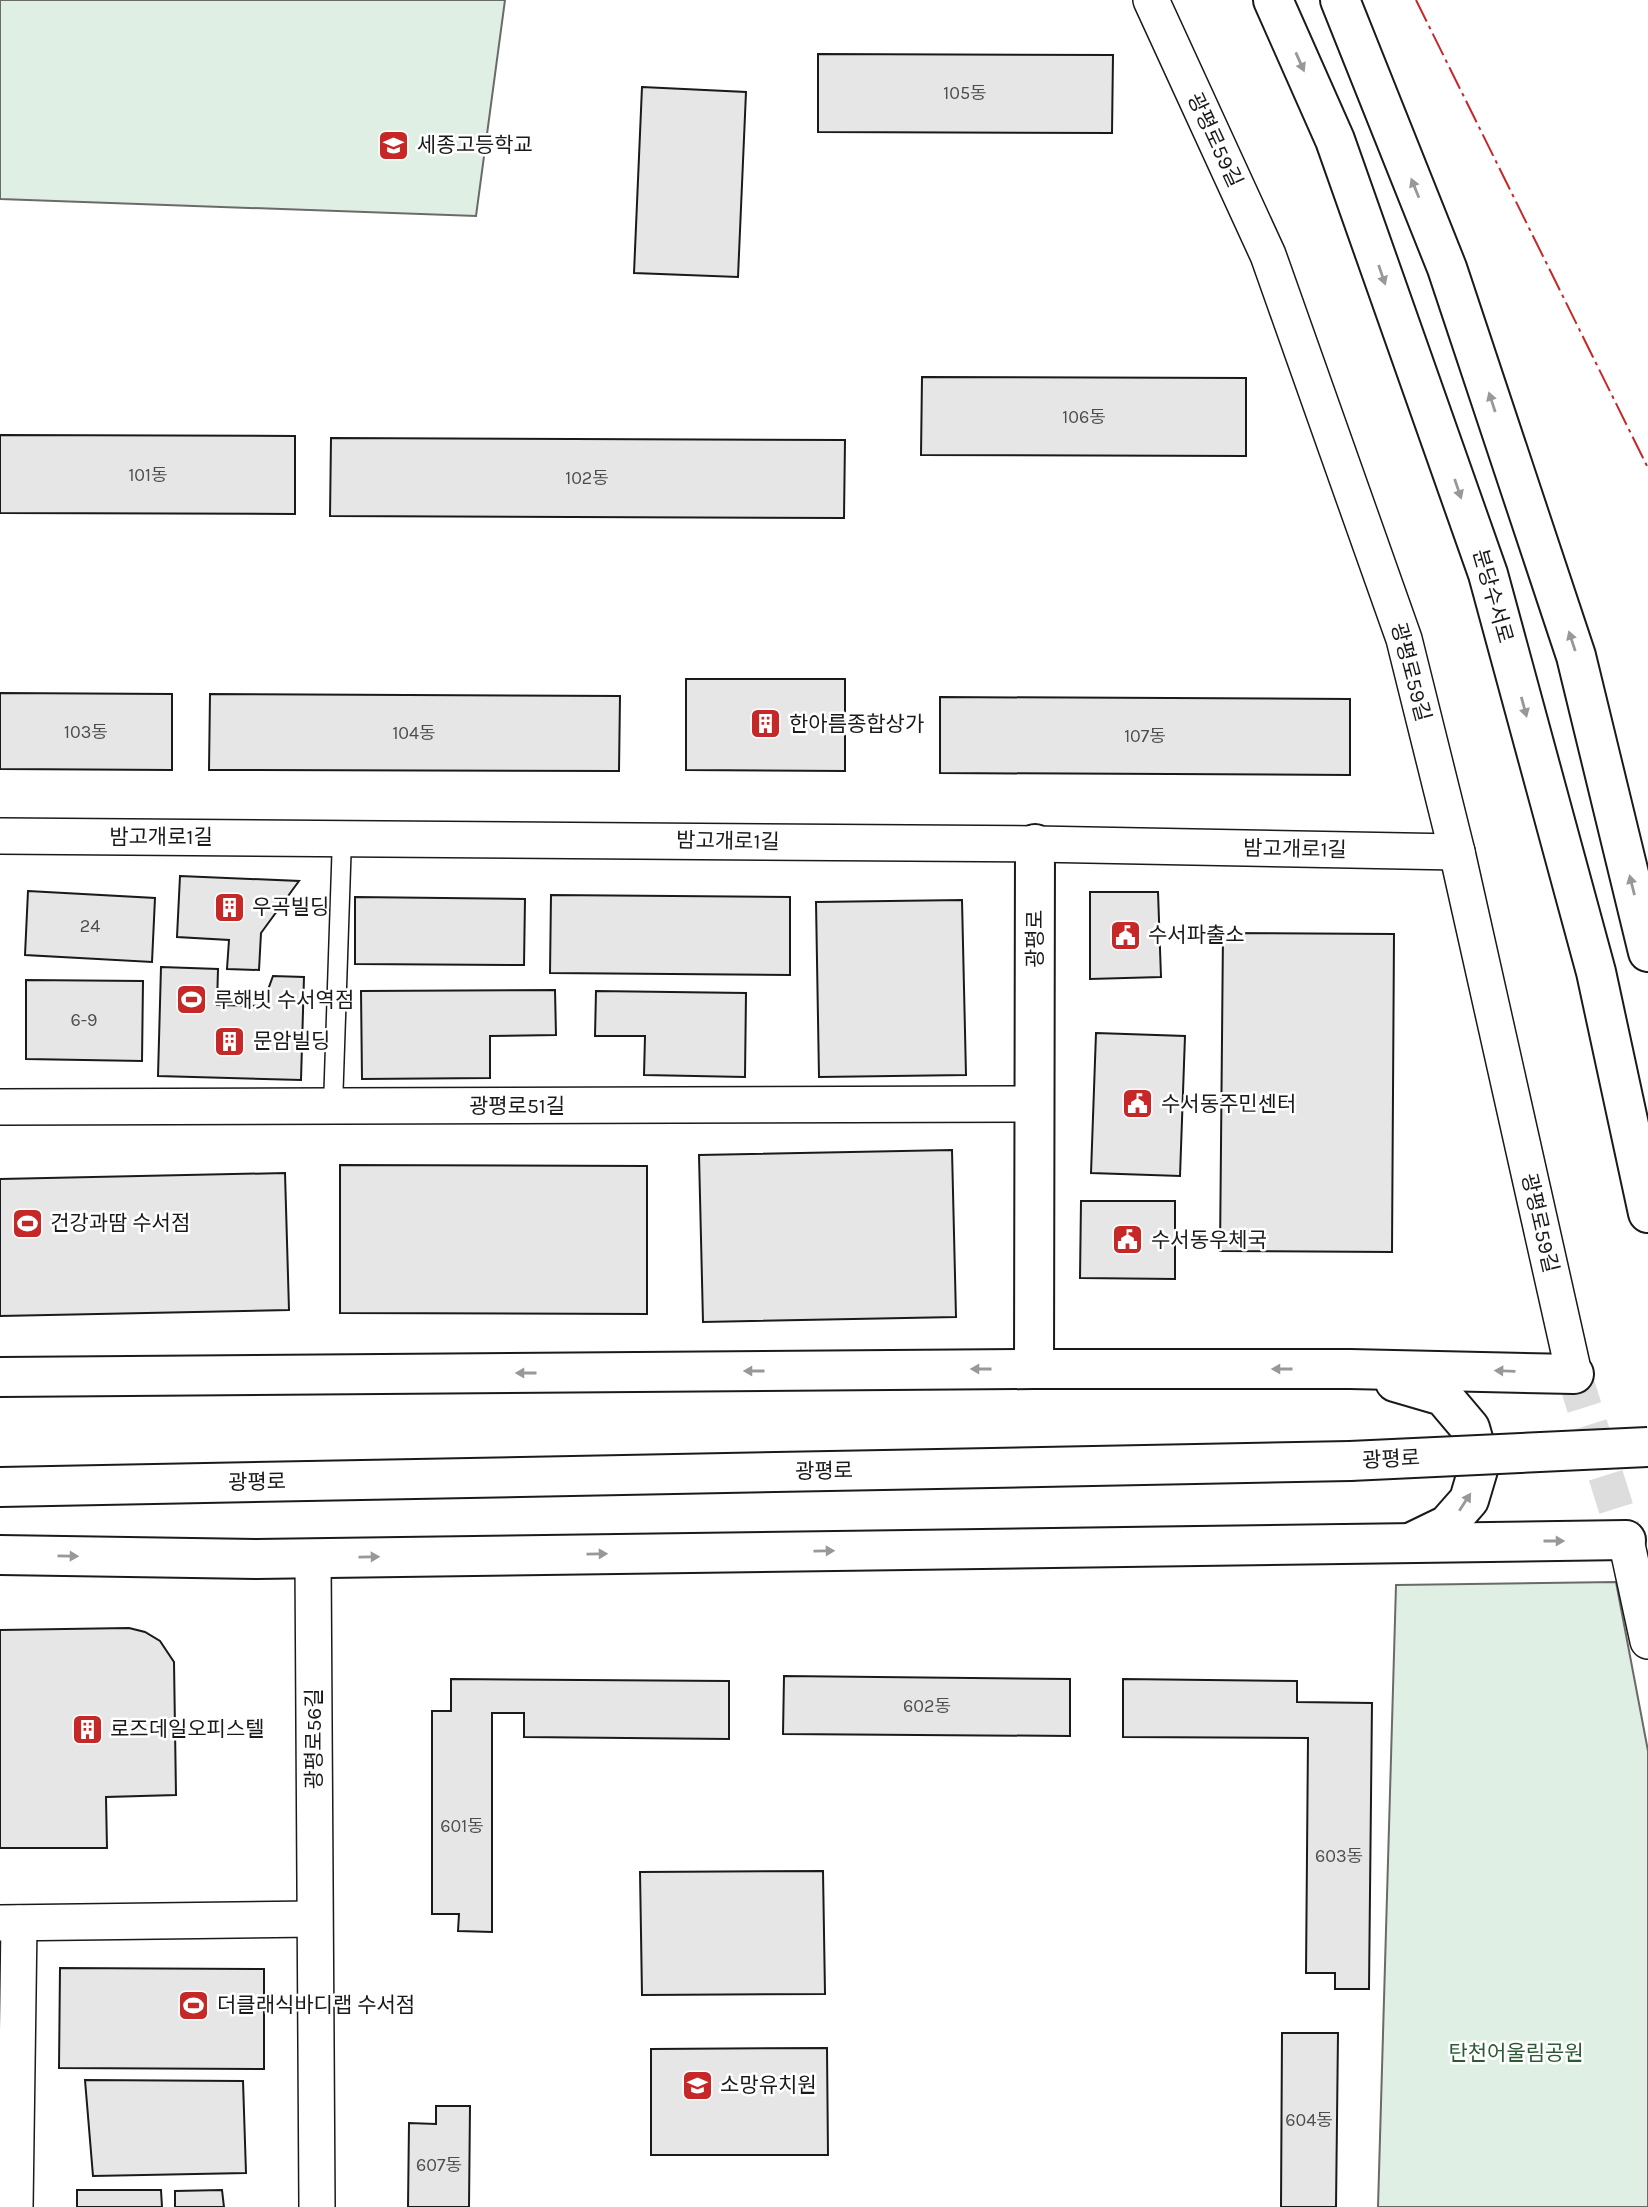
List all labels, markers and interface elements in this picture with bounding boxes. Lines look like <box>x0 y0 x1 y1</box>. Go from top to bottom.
one-way arrow <box>1295 52 1306 73</box>
house number: 105동 <box>943 82 987 104</box>
street label: 광평로59길 <box>1183 89 1247 191</box>
school or university icon: 세종고등학교 <box>377 128 411 162</box>
place label: 세종고등학교 <box>417 133 533 157</box>
one-way arrow <box>1410 177 1421 198</box>
one-way arrow <box>1377 264 1388 285</box>
one-way arrow <box>1486 391 1497 412</box>
house number: 106동 <box>1062 406 1106 428</box>
house number: 101동 <box>128 464 168 486</box>
house number: 102동 <box>565 467 609 489</box>
one-way arrow <box>1453 479 1464 500</box>
street label: 분당수서로 <box>1468 546 1518 646</box>
street label: 광평로59길 <box>1386 620 1436 724</box>
one-way arrow <box>1566 630 1576 651</box>
one-way arrow <box>1519 696 1530 718</box>
building icon: 한아름종합상가 <box>749 707 783 741</box>
place label: 한아름종합상가 <box>789 712 924 736</box>
house number: 103동 <box>64 721 108 743</box>
house number: 104동 <box>392 722 436 744</box>
house number: 107동 <box>1124 725 1166 747</box>
street label: 밤고개로1길 <box>109 825 213 849</box>
street label: 밤고개로1길 <box>676 828 780 854</box>
street label: 밤고개로1길 <box>1243 836 1347 862</box>
one-way arrow <box>1626 874 1637 896</box>
building icon: 우곡빌딩 <box>212 890 246 924</box>
place label: 우곡빌딩 <box>252 895 329 919</box>
street label: 광평로 <box>1023 910 1047 968</box>
house number: 24 <box>80 915 100 937</box>
public building icon: 수서파출소 <box>1108 918 1142 952</box>
place label: 수서파출소 <box>1148 923 1245 947</box>
sports icon: 루해빗 수서역점 <box>174 983 208 1017</box>
place label: 루해빗 수서역점 <box>214 988 354 1012</box>
house number: 6-9 <box>70 1009 98 1031</box>
building icon: 문암빌딩 <box>213 1024 247 1058</box>
place label: 문암빌딩 <box>253 1029 330 1053</box>
public building icon: 수서동주민센터 <box>1121 1087 1155 1121</box>
place label: 수서동주민센터 <box>1161 1092 1296 1116</box>
street label: 광평로51길 <box>469 1094 565 1118</box>
street label: 광평로59길 <box>1517 1171 1563 1275</box>
sports icon: 건강과땀 수서점 <box>10 1206 44 1240</box>
place label: 건강과땀 수서점 <box>50 1211 190 1235</box>
public building icon: 수서동우체국 <box>1111 1223 1145 1257</box>
place label: 수서동우체국 <box>1151 1228 1267 1252</box>
one-way arrow <box>1271 1363 1293 1375</box>
one-way arrow <box>970 1364 992 1375</box>
one-way arrow <box>742 1365 764 1377</box>
one-way arrow <box>1494 1366 1516 1377</box>
one-way arrow <box>515 1367 537 1379</box>
street label: 광평로 <box>1361 1445 1421 1473</box>
street label: 광평로 <box>795 1458 853 1484</box>
street label: 광평로 <box>228 1469 286 1495</box>
one-way arrow <box>1458 1492 1471 1512</box>
one-way arrow <box>1543 1535 1565 1547</box>
one-way arrow <box>813 1545 835 1557</box>
one-way arrow <box>586 1548 608 1560</box>
one-way arrow <box>57 1551 79 1562</box>
one-way arrow <box>358 1551 380 1563</box>
street label: 광평로56길 <box>302 1688 326 1790</box>
house number: 602동 <box>903 1695 951 1717</box>
building icon: 로즈데일오피스텔 <box>70 1712 104 1746</box>
place label: 로즈데일오피스텔 <box>110 1717 265 1741</box>
house number: 601동 <box>440 1815 484 1837</box>
house number: 603동 <box>1315 1845 1363 1867</box>
sports icon: 더클래식바디랩 수서점 <box>177 1988 211 2022</box>
place label: 더클래식바디랩 수서점 <box>217 1993 415 2017</box>
park label: 탄천어울림공원 <box>1448 2041 1584 2065</box>
school or university icon: 소망유치원 <box>680 2068 714 2102</box>
place label: 소망유치원 <box>720 2073 817 2097</box>
house number: 604동 <box>1285 2109 1333 2131</box>
house number: 607동 <box>416 2154 462 2176</box>

